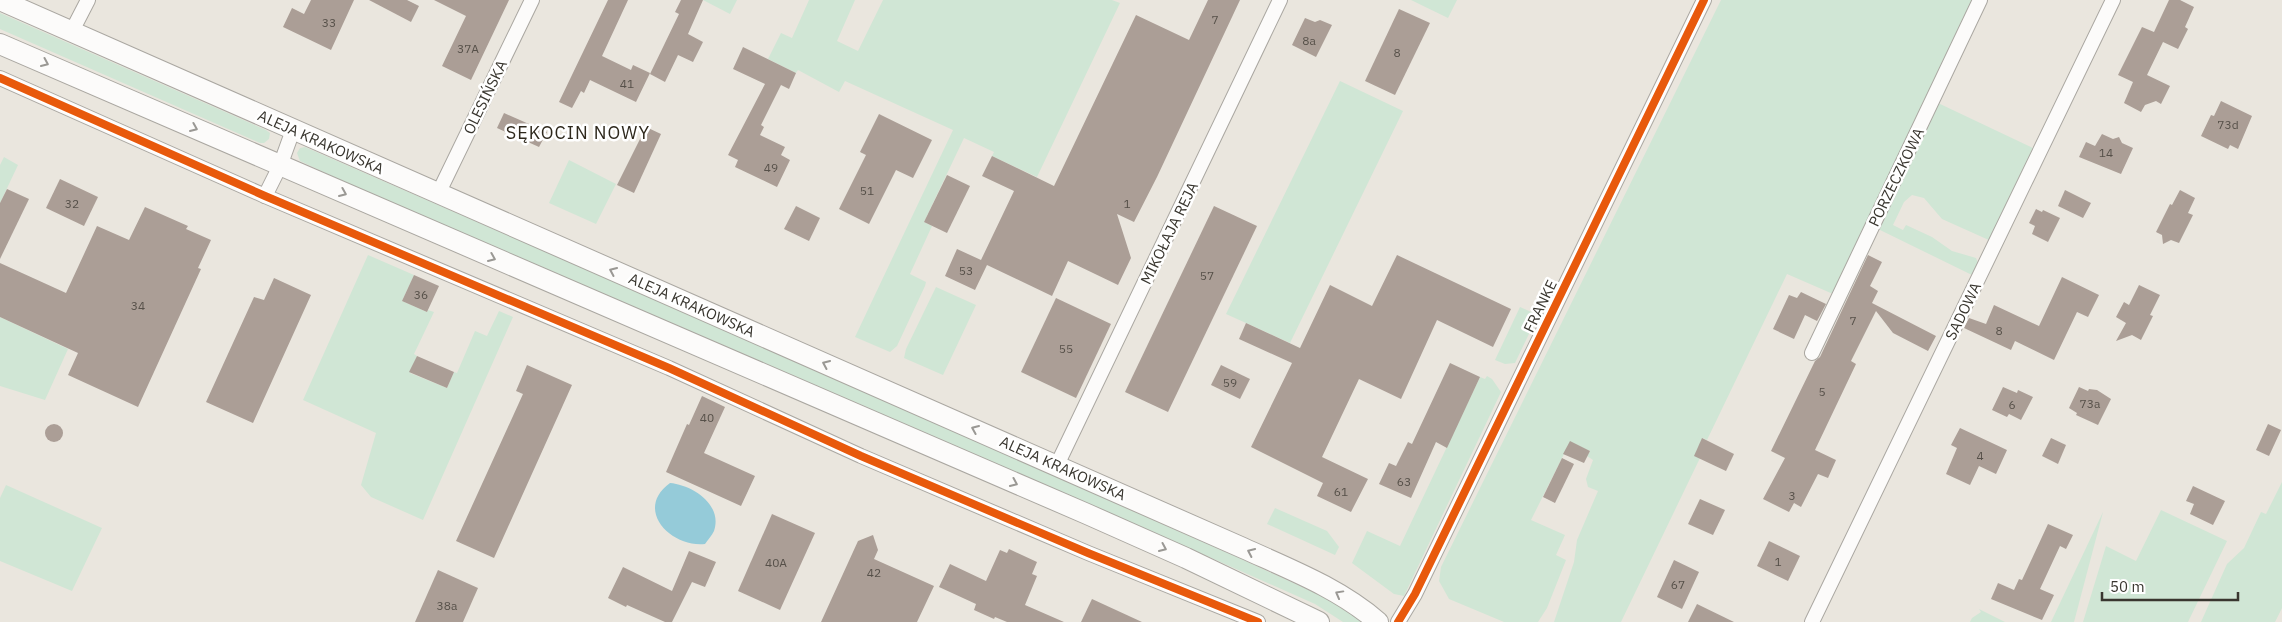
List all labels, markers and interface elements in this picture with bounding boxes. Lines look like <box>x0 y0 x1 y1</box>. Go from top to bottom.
house number: 7 <box>1211 12 1219 27</box>
house number: 33 <box>322 15 336 30</box>
house number: 8a <box>1302 33 1316 48</box>
house number: 37A <box>457 41 479 56</box>
house number: 8 <box>1393 45 1401 60</box>
one-way arrow <box>40 57 49 68</box>
street label: OLESIŃSKA <box>459 57 511 137</box>
house number: 41 <box>620 76 634 91</box>
street label: ALEJA KRAKOWSKA <box>255 106 387 179</box>
house number: 73d <box>2217 117 2239 132</box>
district label: SĘKOCIN NOWY <box>506 121 650 144</box>
one-way arrow <box>189 122 198 133</box>
street label: PORZECZKOWA <box>1864 124 1928 229</box>
house number: 14 <box>2099 145 2113 160</box>
house number: 49 <box>764 160 778 175</box>
street label: MIKOŁAJA REJA <box>1136 178 1202 287</box>
house number: 51 <box>860 183 874 198</box>
one-way arrow <box>338 186 347 197</box>
house number: 32 <box>65 196 79 211</box>
house number: 1 <box>1123 196 1131 211</box>
one-way arrow <box>487 251 496 262</box>
house number: 53 <box>959 263 973 278</box>
one-way arrow <box>609 266 618 277</box>
house number: 57 <box>1200 268 1214 283</box>
street label: ALEJA KRAKOWSKA <box>626 269 758 342</box>
street label: FRANKE <box>1519 276 1561 336</box>
street label: SADOWA <box>1941 279 1985 343</box>
house number: 36 <box>414 287 428 302</box>
house number: 34 <box>131 298 145 313</box>
house number: 7 <box>1849 313 1857 328</box>
house number: 8 <box>1995 323 2003 338</box>
house number: 55 <box>1059 341 1073 356</box>
one-way arrow <box>822 359 831 370</box>
house number: 59 <box>1223 375 1237 390</box>
house number: 5 <box>1818 384 1826 399</box>
house number: 73a <box>2080 396 2101 411</box>
house number: 6 <box>2008 397 2016 412</box>
house number: 40 <box>700 410 714 425</box>
one-way arrow <box>971 424 980 435</box>
street label: ALEJA KRAKOWSKA <box>997 432 1129 505</box>
house number: 4 <box>1976 448 1984 463</box>
house number: 63 <box>1397 474 1411 489</box>
one-way arrow <box>1009 476 1018 487</box>
house number: 61 <box>1334 484 1348 499</box>
house number: 3 <box>1788 488 1796 503</box>
one-way arrow <box>1158 542 1167 553</box>
one-way arrow <box>1248 548 1257 558</box>
house number: 1 <box>1774 554 1782 569</box>
house number: 40A <box>765 555 787 570</box>
house number: 42 <box>867 565 881 580</box>
scale bar <box>2102 570 2238 602</box>
house number: 67 <box>1671 577 1685 592</box>
text: 50 m <box>2110 577 2145 596</box>
one-way arrow <box>1335 590 1344 600</box>
house number: 38a <box>437 598 458 613</box>

